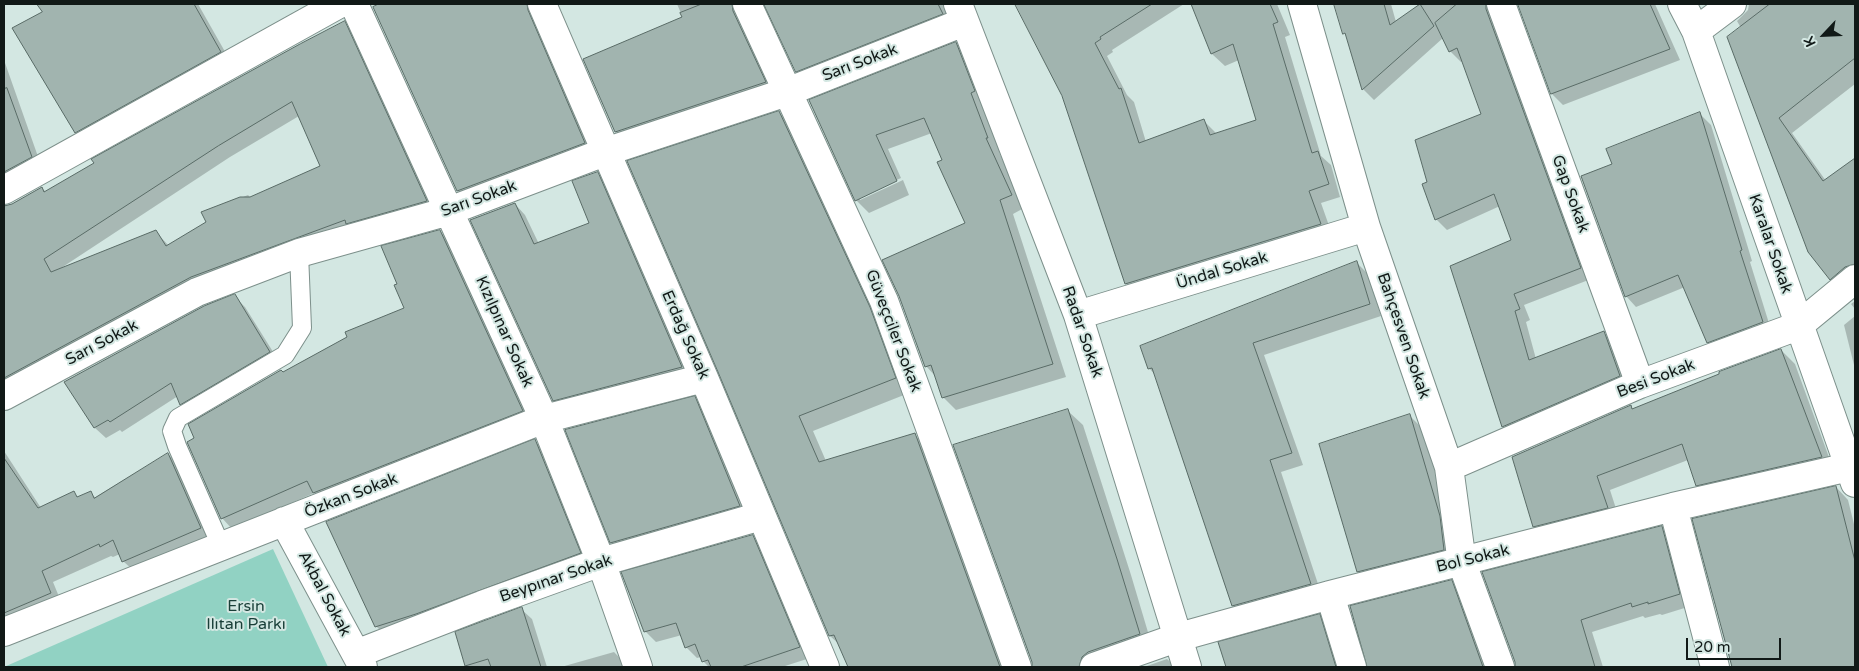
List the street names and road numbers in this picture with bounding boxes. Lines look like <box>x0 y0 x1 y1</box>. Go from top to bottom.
street label: Sarı Sokak <box>820 40 900 86</box>
street label: Gap Sokak <box>1547 153 1593 235</box>
street label: Sarı Sokak <box>439 176 519 222</box>
street label: Karalar Sokak <box>1744 192 1796 296</box>
street label: Ündal Sokak <box>1174 248 1270 294</box>
street label: Güveçciler Sokak <box>861 267 925 395</box>
street label: Bahçesven Sokak <box>1372 270 1434 402</box>
street label: Kızılpınar Sokak <box>471 273 537 391</box>
street label: Radar Sokak <box>1057 284 1107 380</box>
street label: Erdağ Sokak <box>657 288 713 382</box>
street label: Sarı Sokak <box>63 316 141 370</box>
street label: Besi Sokak <box>1614 355 1698 403</box>
street label: Özkan Sokak <box>302 469 400 523</box>
street label: Bol Sokak <box>1434 541 1512 577</box>
street label: Akbal Sokak <box>294 548 354 640</box>
street label: Beypınar Sokak <box>497 551 615 607</box>

